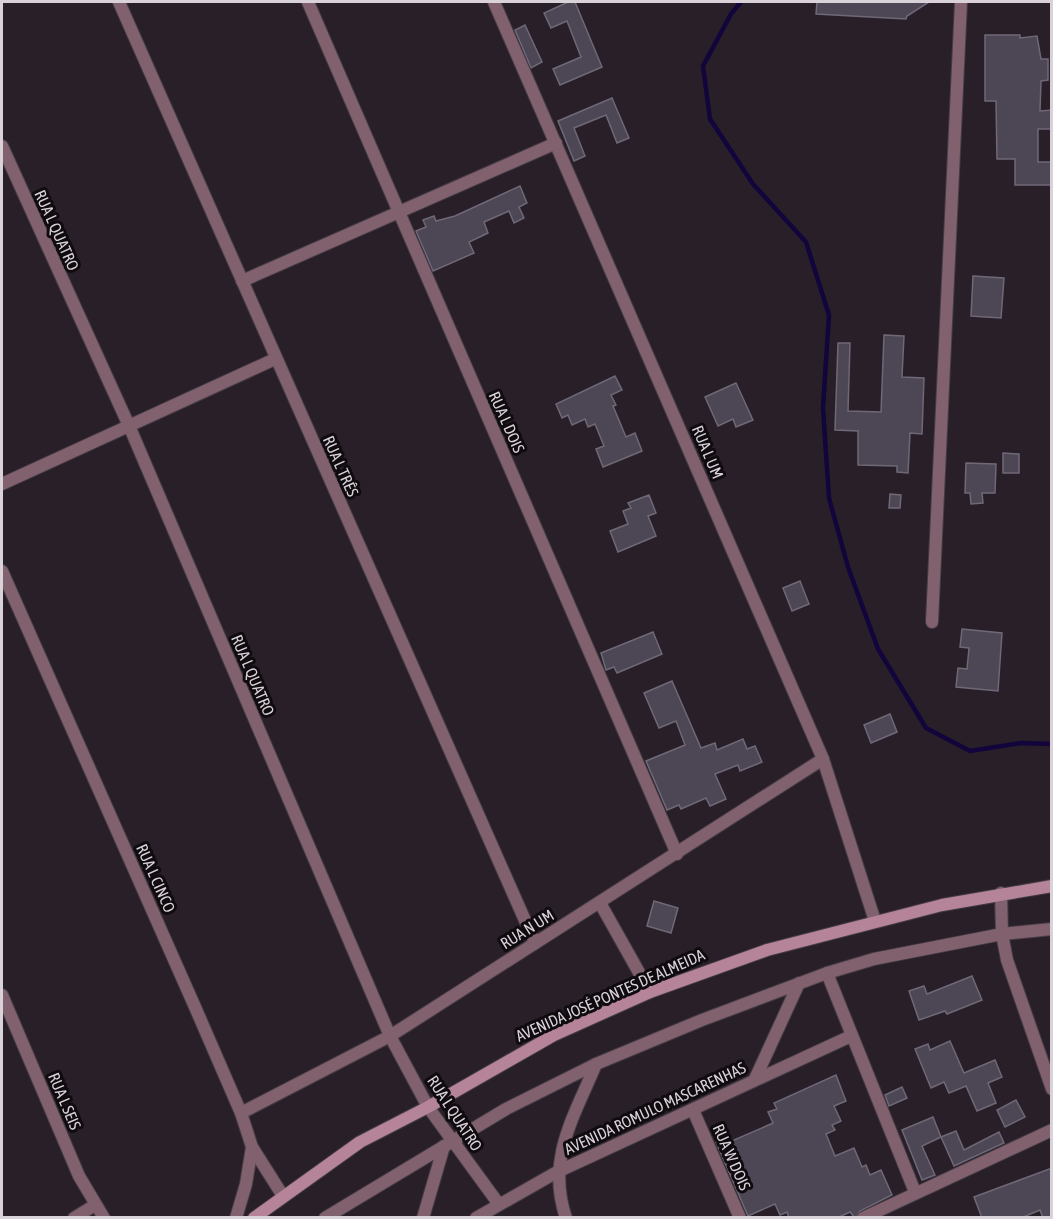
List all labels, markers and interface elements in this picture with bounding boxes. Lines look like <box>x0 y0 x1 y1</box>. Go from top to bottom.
street label: RUA L QUATRO <box>31 187 83 273</box>
street label: RUA L DOIS <box>486 389 529 456</box>
street label: RUA L UM <box>689 423 727 481</box>
street label: RUA L TRÊS <box>320 433 362 499</box>
street label: RUA L QUATRO <box>228 632 278 718</box>
street label: RUA L CINCO <box>133 841 179 915</box>
street label: RUA N UM <box>497 906 557 952</box>
street label: AVENIDA JOSÉ PONTES DE ALMEIDA <box>513 945 707 1045</box>
street label: AVENIDA ROMULO MASCARENHAS <box>562 1058 749 1158</box>
street label: RUA L SEIS <box>45 1070 85 1132</box>
street label: RUA L QUATRO <box>424 1072 486 1154</box>
street label: RUA W DOIS <box>709 1121 755 1193</box>

